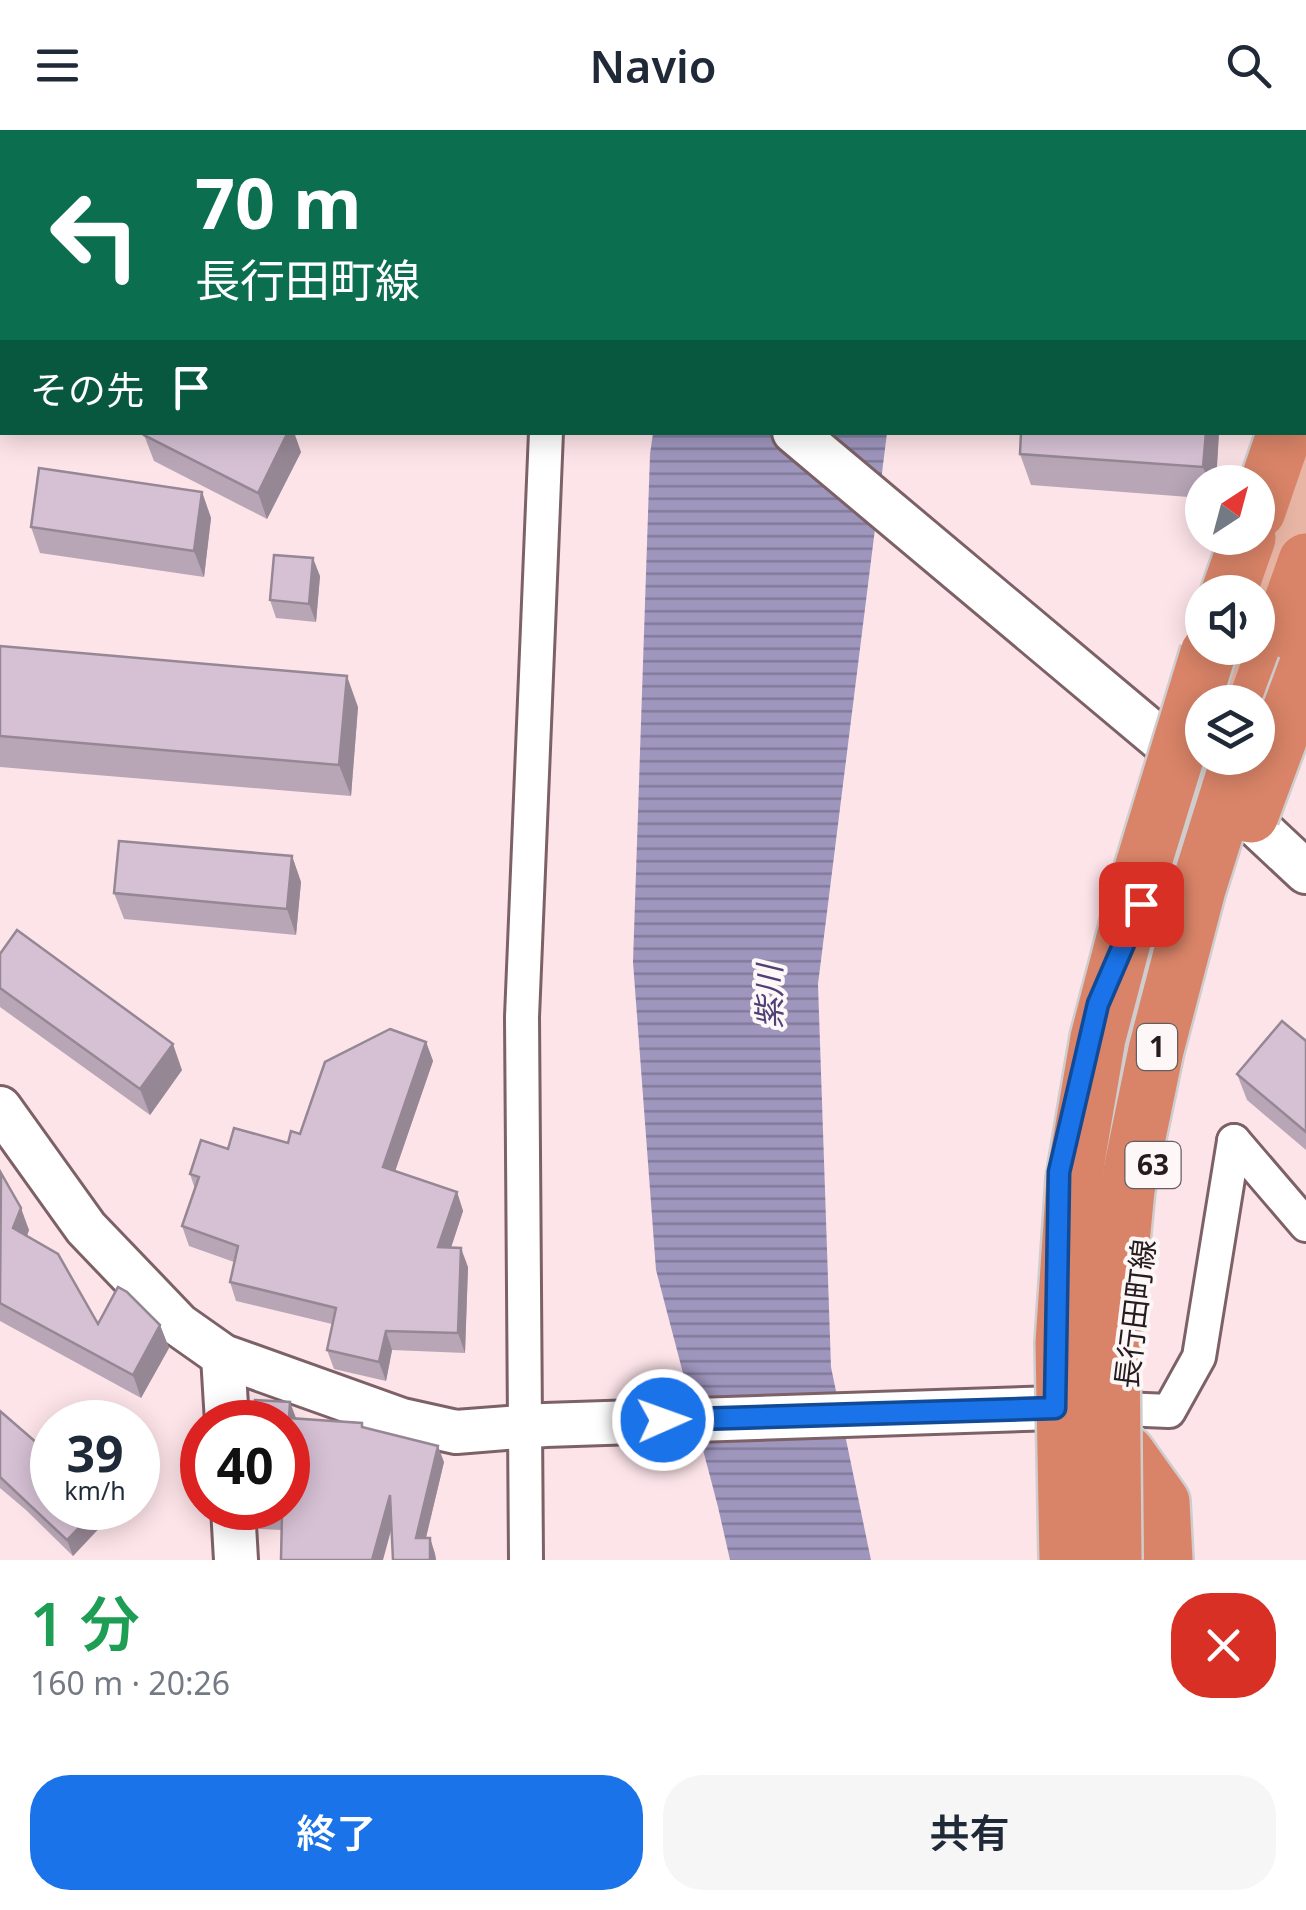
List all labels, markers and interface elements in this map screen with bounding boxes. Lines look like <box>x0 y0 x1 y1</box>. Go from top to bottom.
text: Navio <box>589 35 717 96</box>
icon: menu <box>30 38 85 93</box>
icon: search <box>1221 38 1276 93</box>
text: 70 m <box>195 154 362 250</box>
icon: left <box>30 170 160 300</box>
text: 長行田町線 <box>195 249 420 310</box>
icon: arrive <box>164 360 219 415</box>
text: その先 <box>30 363 144 415</box>
north arrow <box>1185 465 1275 555</box>
map controls <box>1185 465 1275 775</box>
button: sound <box>1185 575 1275 665</box>
button: layers <box>1185 685 1275 775</box>
pin <box>1099 862 1184 947</box>
icon: arrive <box>1114 877 1169 932</box>
water label: 紫川 <box>747 962 790 1029</box>
road number: 1 <box>1137 1024 1177 1070</box>
road number: 63 <box>1126 1142 1180 1188</box>
street label: 長行田町線 <box>1105 1237 1164 1391</box>
position arrow <box>611 1368 715 1472</box>
speed limit sign: 40 <box>180 1400 310 1530</box>
text: 39 <box>66 1419 124 1487</box>
text: km/h <box>64 1473 126 1507</box>
text: 1 分 <box>30 1582 140 1664</box>
button: close <box>1171 1593 1276 1698</box>
text: 160 m · 20:26 <box>30 1661 230 1704</box>
button: 終了 <box>30 1775 643 1890</box>
button: 共有 <box>663 1775 1276 1890</box>

